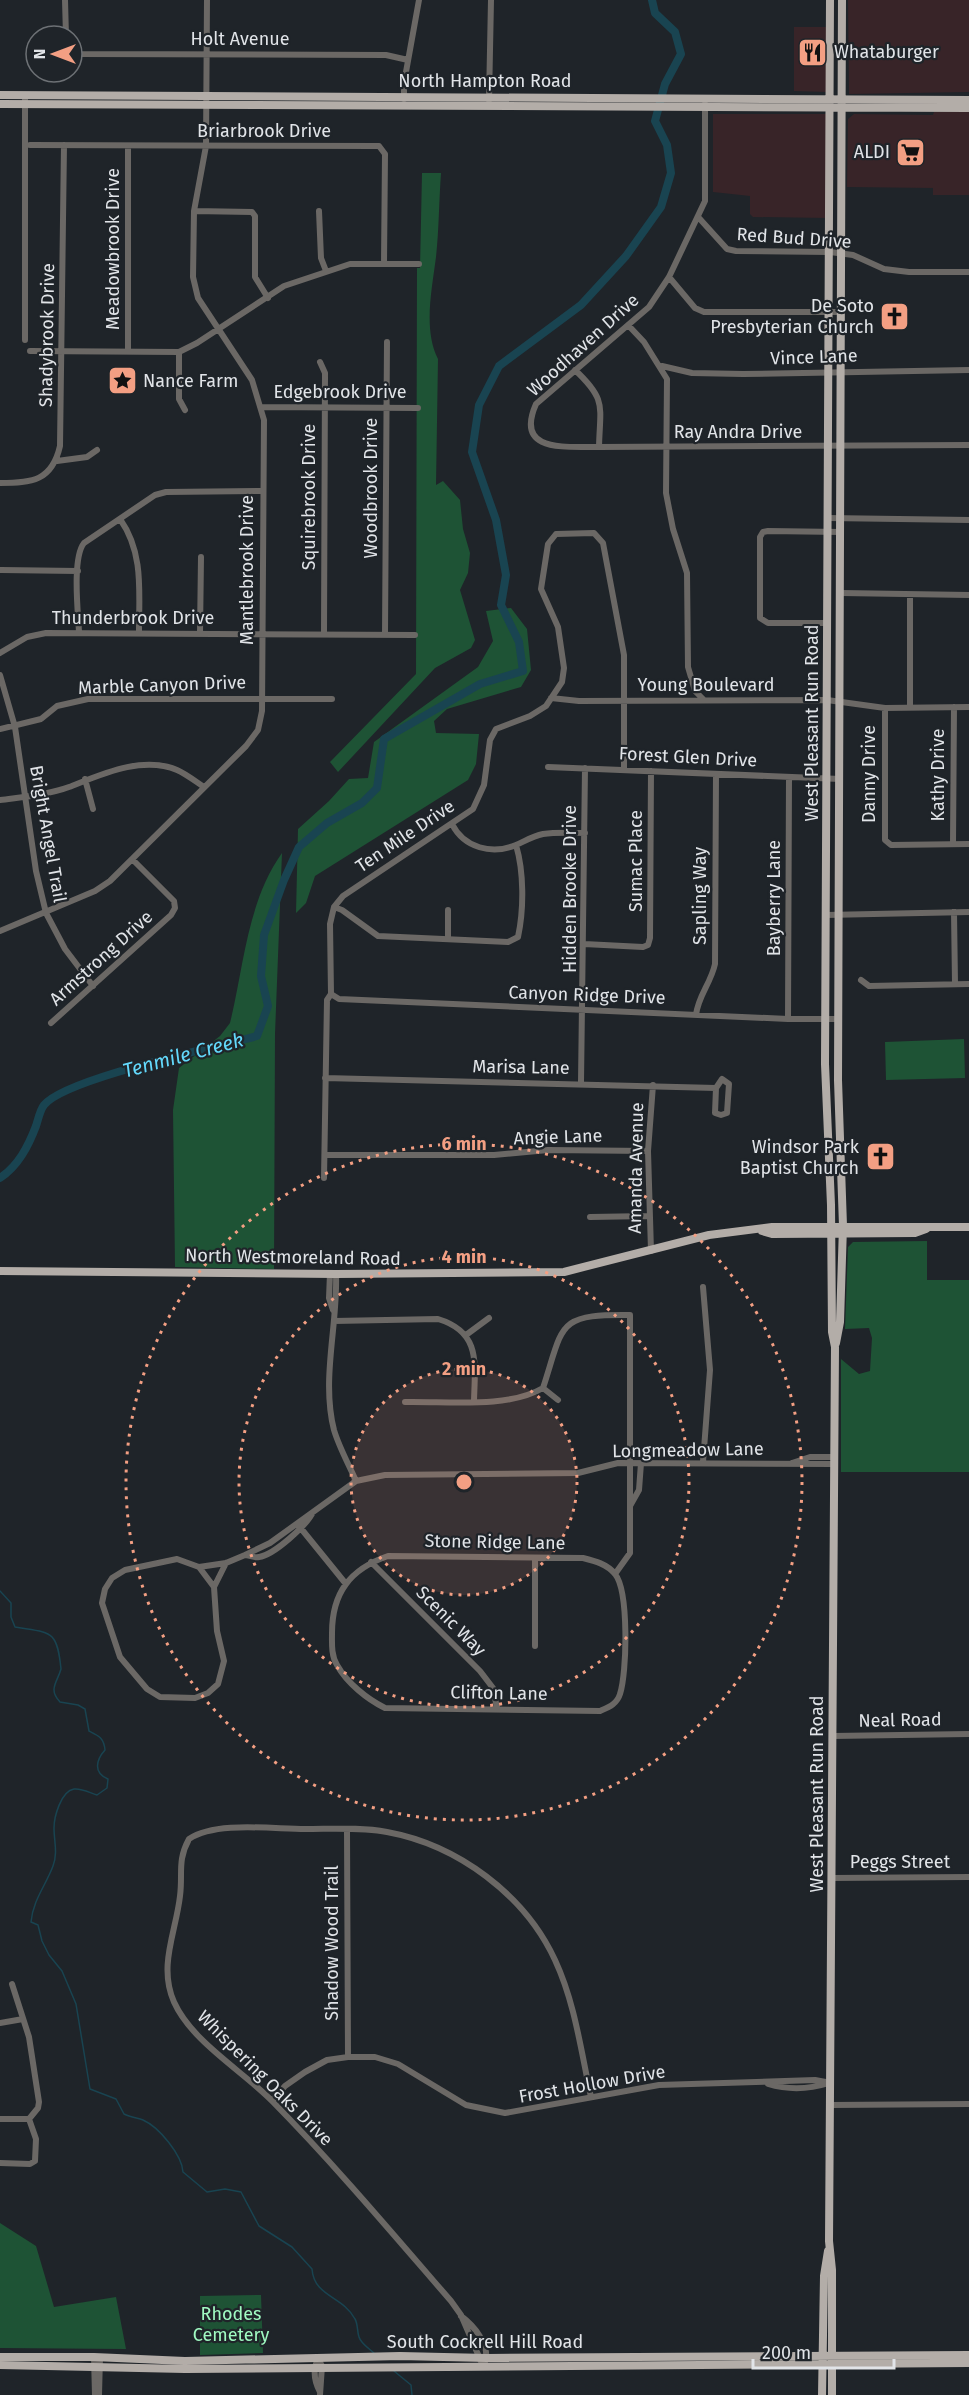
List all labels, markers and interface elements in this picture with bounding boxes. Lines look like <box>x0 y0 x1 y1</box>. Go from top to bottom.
north arrow <box>24 24 84 84</box>
street label: Holt Avenue <box>190 28 290 50</box>
restaurant icon: Whataburger <box>797 36 829 68</box>
place label: Whataburger <box>834 41 939 63</box>
text: N <box>30 49 49 59</box>
street label: North Hampton Road <box>398 70 572 92</box>
street label: Briarbrook Drive <box>197 120 331 142</box>
supermarket icon: ALDI <box>895 136 927 168</box>
place label: ALDI <box>854 141 890 163</box>
street label: Meadowbrook Drive <box>102 168 124 330</box>
street label: Red Bud Drive <box>736 223 852 253</box>
street label: Shadybrook Drive <box>35 263 59 407</box>
street label: Woodhaven Drive <box>523 289 643 401</box>
place label: De Soto Presbyterian Church <box>710 295 874 338</box>
church icon: De Soto Presbyterian Church <box>879 300 911 332</box>
street label: Vince Lane <box>770 344 858 370</box>
place icon: Nance Farm <box>106 365 138 397</box>
place label: Nance Farm <box>143 370 238 392</box>
street label: Edgebrook Drive <box>273 381 407 403</box>
street label: Woodbrook Drive <box>360 418 382 558</box>
street label: Ray Andra Drive <box>674 421 802 443</box>
street label: Squirebrook Drive <box>298 424 320 570</box>
street label: Mantlebrook Drive <box>236 495 258 645</box>
street label: Thunderbrook Drive <box>52 607 214 629</box>
street label: West Pleasant Run Road <box>801 625 823 821</box>
street label: Marble Canyon Drive <box>78 671 246 699</box>
street label: Young Boulevard <box>638 674 774 696</box>
street label: Danny Drive <box>858 725 880 823</box>
street label: Kathy Drive <box>927 728 949 822</box>
street label: Forest Glen Drive <box>618 742 758 772</box>
street label: Bright Angel Trail <box>25 764 71 904</box>
street label: Ten Mile Drive <box>351 795 459 877</box>
street label: Hidden Brooke Drive <box>559 805 581 973</box>
street label: Sumac Place <box>625 810 647 912</box>
street label: Bayberry Lane <box>763 840 785 956</box>
street label: Sapling Way <box>689 847 711 945</box>
street label: Armstrong Drive <box>45 906 157 1010</box>
street label: Canyon Ridge Drive <box>508 981 666 1009</box>
water label: Tenmile Creek <box>120 1027 246 1083</box>
street label: Marisa Lane <box>472 1055 570 1079</box>
street label: Amanda Avenue <box>624 1102 648 1234</box>
street label: Angie Lane <box>513 1124 603 1150</box>
text: 6 min <box>441 1133 487 1155</box>
place label: Windsor Park Baptist Church <box>740 1136 860 1179</box>
church icon: Windsor Park Baptist Church <box>864 1141 896 1173</box>
street label: North Westmoreland Road <box>185 1244 401 1270</box>
text: 4 min <box>441 1246 487 1268</box>
text: 2 min <box>442 1358 486 1380</box>
street label: Longmeadow Lane <box>612 1438 764 1462</box>
centre of rings <box>454 1472 474 1492</box>
street label: Stone Ridge Lane <box>424 1530 566 1554</box>
street label: Scenic Way <box>412 1582 491 1661</box>
street label: Clifton Lane <box>450 1681 548 1705</box>
street label: West Pleasant Run Road <box>806 1696 828 1892</box>
street label: Neal Road <box>858 1708 942 1732</box>
street label: Peggs Street <box>850 1851 951 1873</box>
street label: Shadow Wood Trail <box>321 1865 343 2021</box>
street label: Whispering Oaks Drive <box>193 2006 337 2150</box>
street label: Frost Hollow Drive <box>517 2060 667 2108</box>
park label: Rhodes Cemetery <box>193 2303 269 2346</box>
street label: South Cockrell Hill Road <box>387 2331 583 2353</box>
scale bar <box>753 2332 894 2370</box>
text: 200 m <box>762 2342 811 2364</box>

